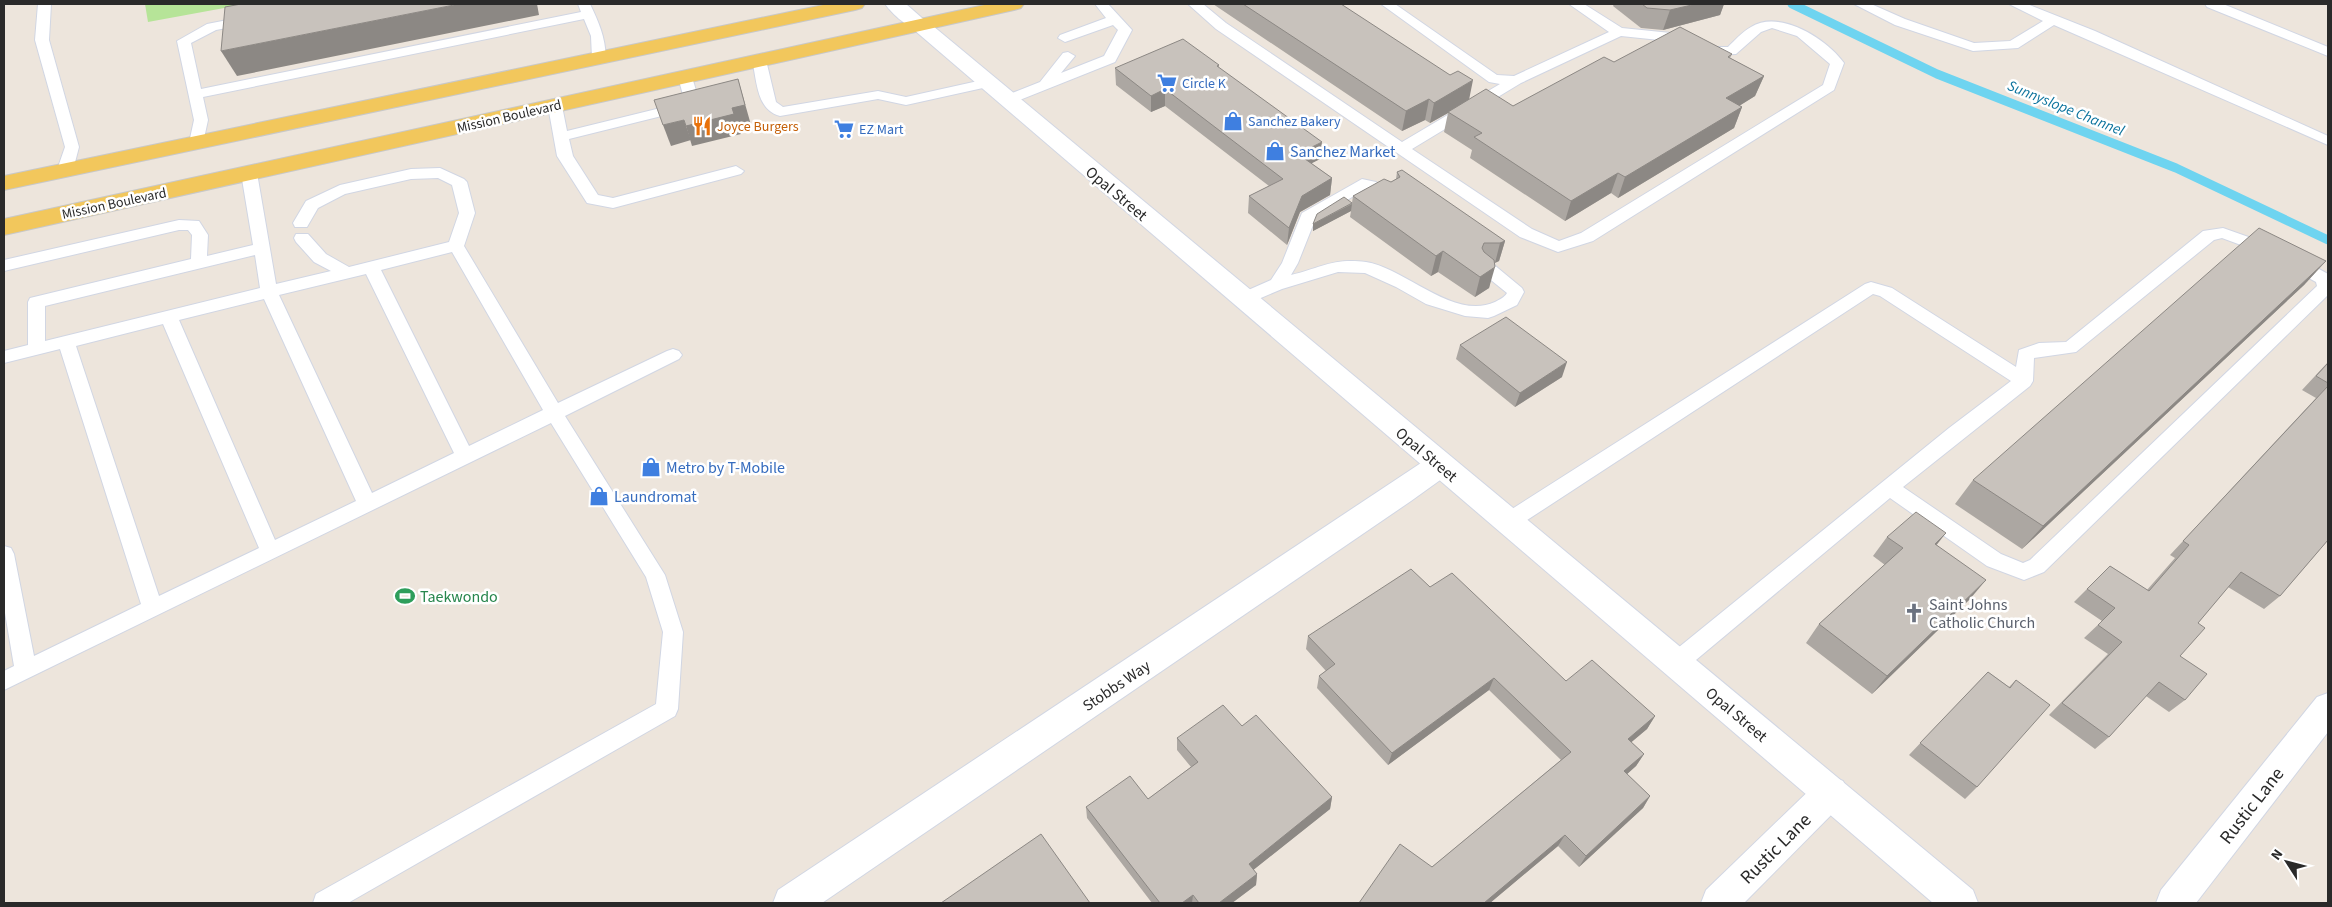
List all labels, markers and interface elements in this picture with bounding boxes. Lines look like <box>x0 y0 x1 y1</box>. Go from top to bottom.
supermarket icon: Circle K <box>1156 72 1178 94</box>
place label: Circle K <box>1182 74 1227 94</box>
water label: Sunnyslope Channel <box>2004 75 2128 142</box>
street label: Mission Boulevard <box>455 95 563 139</box>
shop icon: Sanchez Bakery <box>1222 110 1244 132</box>
place label: Sanchez Bakery <box>1248 112 1341 132</box>
restaurant icon: Joyce Burgers <box>691 115 713 137</box>
place label: Joyce Burgers <box>717 117 799 137</box>
supermarket icon: EZ Mart <box>833 118 855 140</box>
place label: EZ Mart <box>859 120 904 140</box>
shop icon: Sanchez Market <box>1264 140 1286 162</box>
place label: Sanchez Market <box>1290 141 1396 163</box>
street label: Opal Street <box>1081 161 1152 227</box>
street label: Mission Boulevard <box>60 183 168 225</box>
street label: Opal Street <box>1391 422 1462 488</box>
shop icon: Metro by T-Mobile <box>640 456 662 478</box>
place label: Metro by T-Mobile <box>666 457 785 479</box>
shop icon: Laundromat <box>588 485 610 507</box>
place label: Laundromat <box>614 486 697 508</box>
sports icon: Taekwondo <box>394 585 416 607</box>
place label: Taekwondo <box>420 586 498 608</box>
place label: Saint Johns Catholic Church <box>1929 594 2035 634</box>
church icon: Saint Johns Catholic Church <box>1903 602 1925 624</box>
street label: Stobbs Way <box>1078 655 1155 717</box>
street label: Opal Street <box>1701 682 1772 748</box>
street label: Rustic Lane <box>2214 762 2291 850</box>
street label: Rustic Lane <box>1734 807 1818 891</box>
north arrow <box>2262 837 2312 887</box>
text: N <box>2266 845 2288 865</box>

